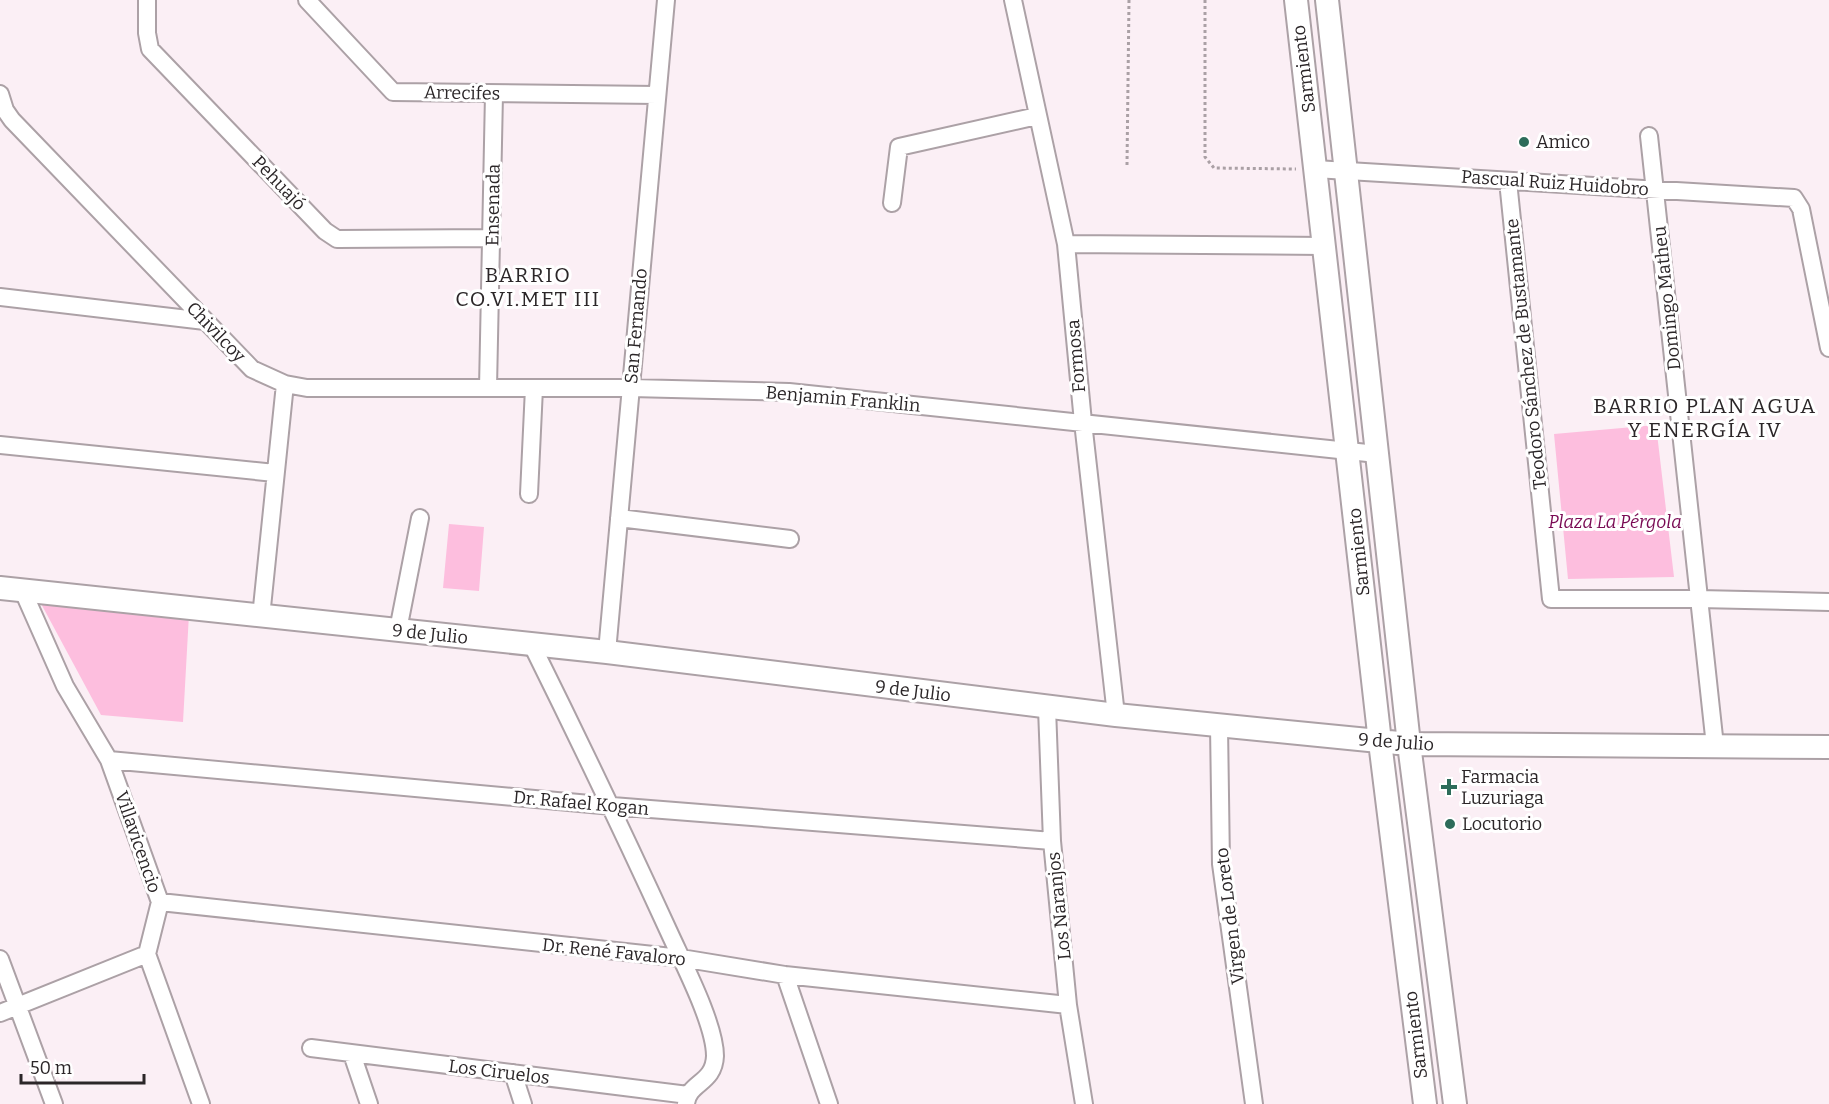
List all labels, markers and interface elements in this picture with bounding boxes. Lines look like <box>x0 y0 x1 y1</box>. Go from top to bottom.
street label: Sarmiento <box>1288 24 1320 114</box>
street label: Arrecifes <box>424 81 500 105</box>
place label: Amico <box>1536 131 1590 153</box>
marker: Amico <box>1517 135 1531 149</box>
street label: Pehuajó <box>248 151 310 215</box>
street label: Ensenada <box>481 163 505 246</box>
street label: Pascual Ruiz Huidobro <box>1460 165 1650 201</box>
street label: Teodoro Sánchez de Bustamante <box>1501 218 1551 490</box>
street label: Domingo Matheu <box>1648 225 1686 371</box>
district label: BARRIO CO.VI.MET III <box>455 262 601 312</box>
street label: San Fernando <box>620 267 652 385</box>
street label: Chivilcoy <box>182 297 251 367</box>
street label: Formosa <box>1062 318 1090 393</box>
street label: Benjamin Franklin <box>765 381 922 417</box>
district label: BARRIO PLAN AGUA Y ENERGÍA IV <box>1593 393 1817 443</box>
street label: Sarmiento <box>1343 507 1375 597</box>
park label: Plaza La Pérgola <box>1548 511 1682 533</box>
street label: 9 de Julio <box>391 619 469 649</box>
street label: 9 de Julio <box>874 675 952 707</box>
street label: 9 de Julio <box>1357 728 1435 756</box>
place label: Farmacia Luzuriaga <box>1461 766 1544 809</box>
marker: Farmacia Luzuriaga <box>1442 780 1456 794</box>
street label: Dr. Rafael Kogan <box>512 786 650 820</box>
street label: Villavicencio <box>110 788 166 896</box>
place label: Locutorio <box>1462 813 1542 835</box>
marker: Locutorio <box>1443 817 1457 831</box>
street label: Virgen de Loreto <box>1211 846 1249 986</box>
street label: Los Naranjos <box>1042 851 1076 961</box>
street label: Dr. René Favaloro <box>541 934 687 970</box>
street label: Sarmiento <box>1400 990 1432 1080</box>
scale bar <box>21 1047 144 1085</box>
street label: Los Ciruelos <box>447 1055 551 1089</box>
text: 50 m <box>30 1057 72 1079</box>

